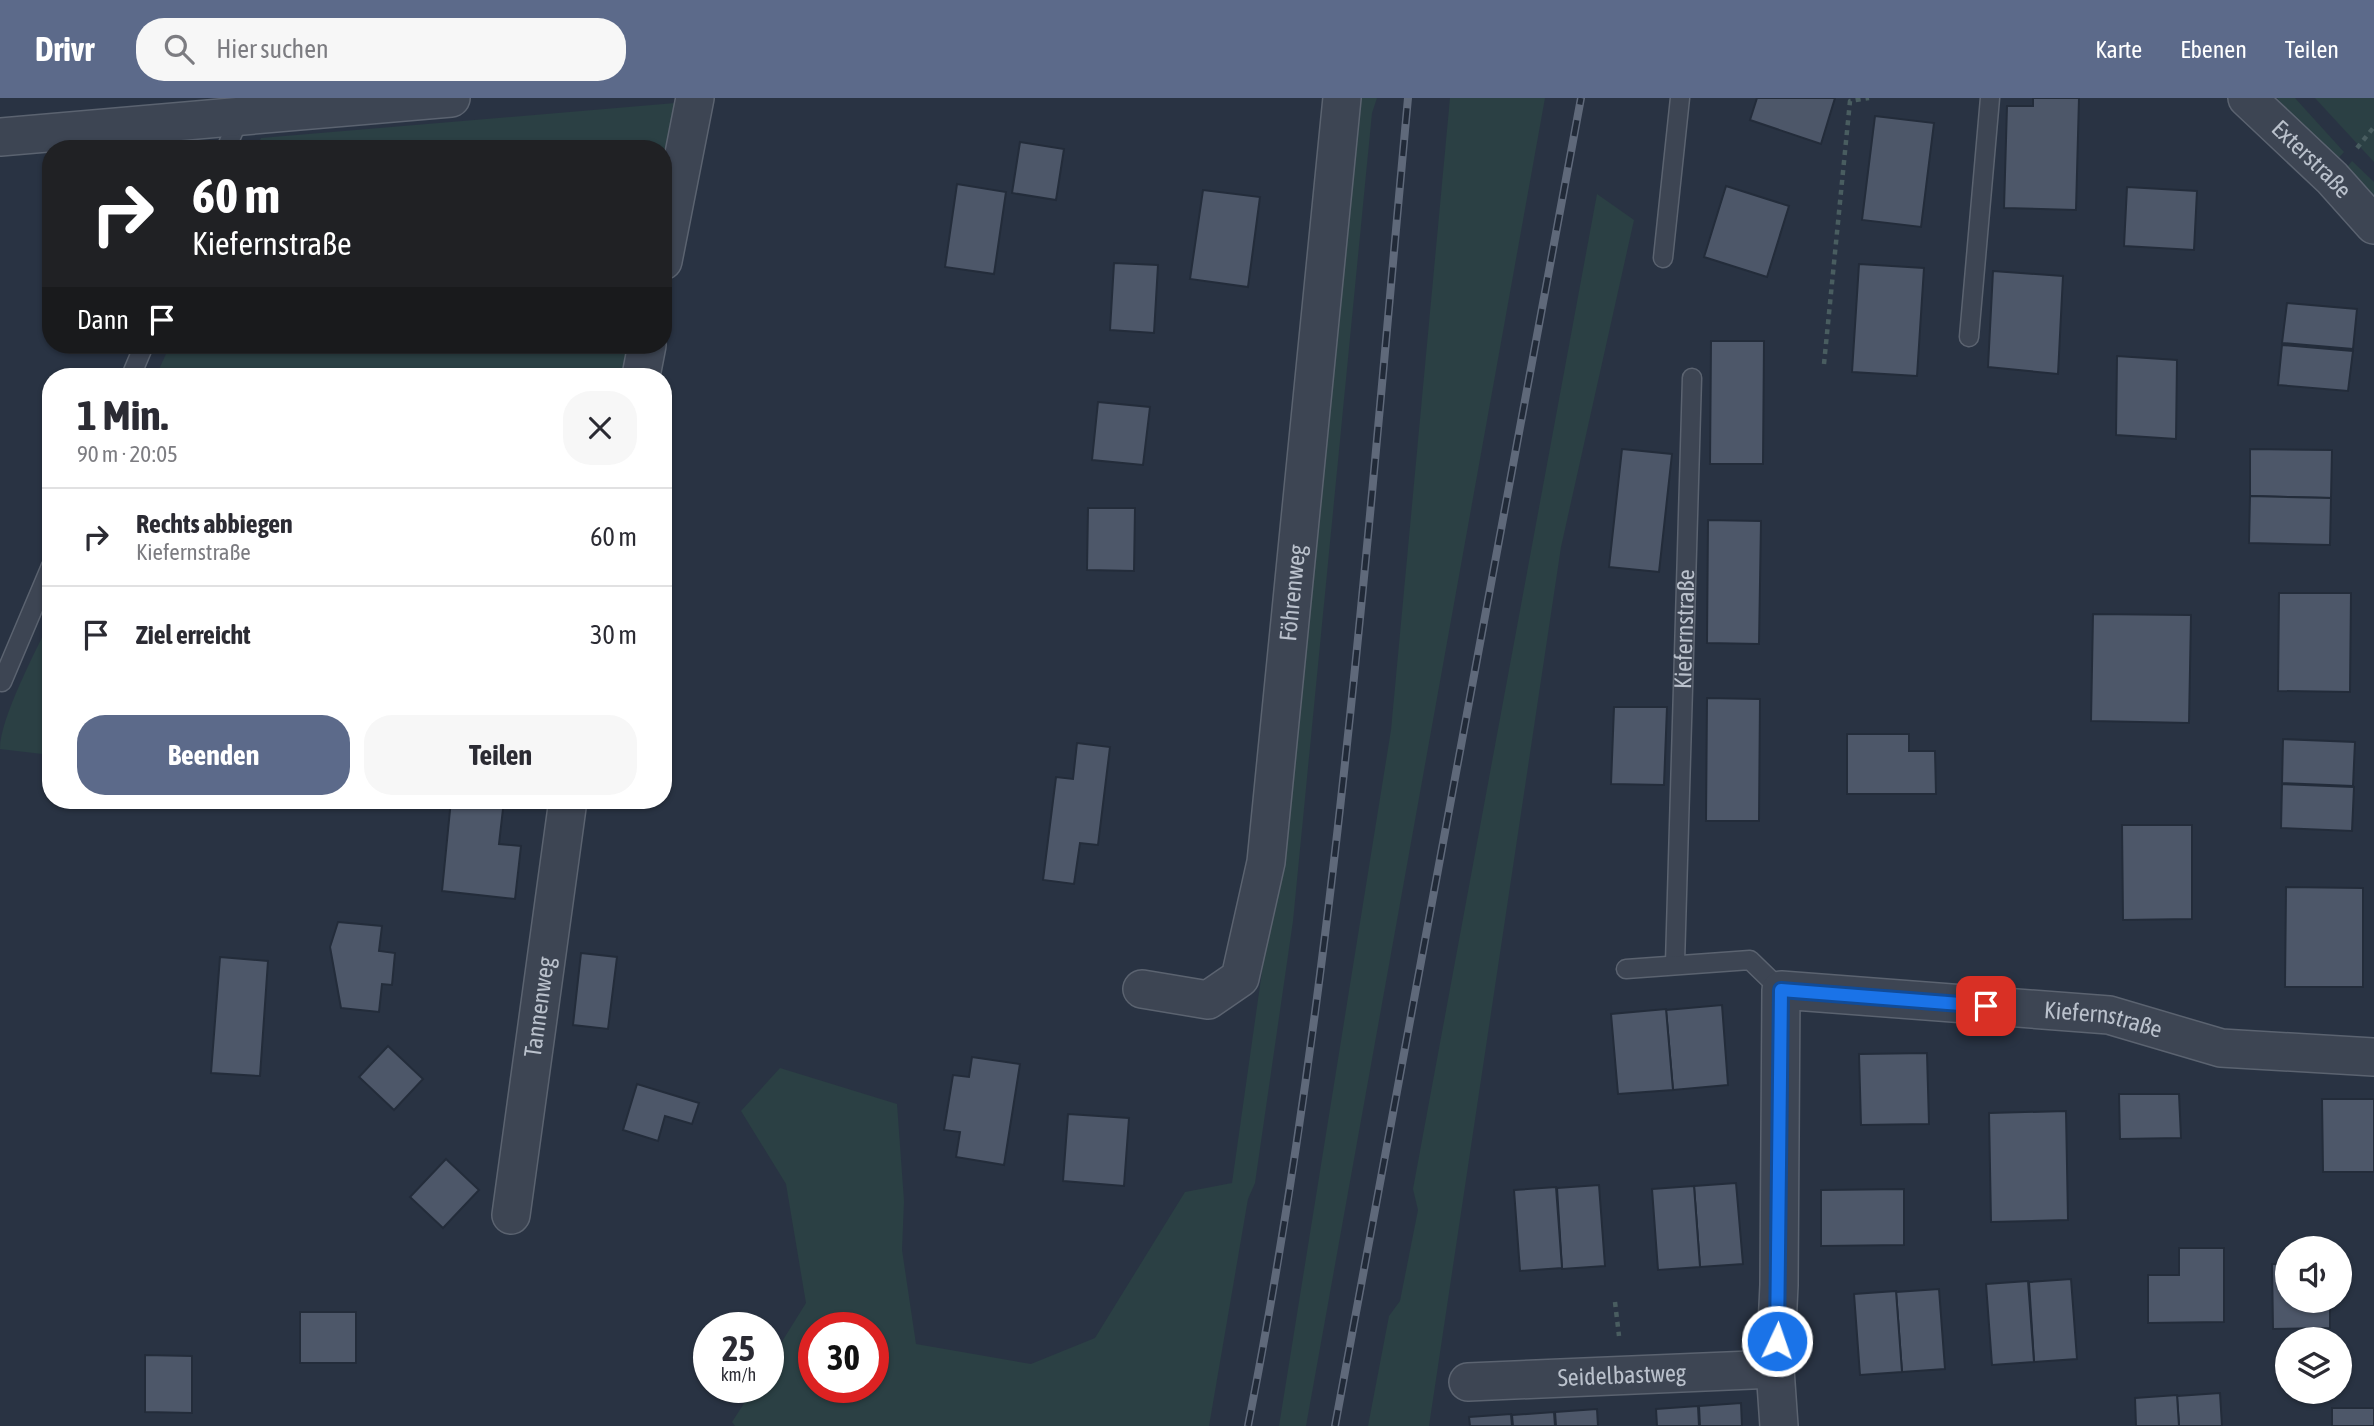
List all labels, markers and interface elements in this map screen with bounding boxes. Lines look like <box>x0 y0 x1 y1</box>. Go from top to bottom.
search box <box>136 18 626 81</box>
text: Drivr <box>35 30 94 68</box>
icon: search <box>160 30 198 68</box>
text: Hier suchen <box>216 34 329 64</box>
text: Karte <box>2095 36 2142 63</box>
text: Ebenen <box>2180 36 2247 63</box>
text: Teilen <box>2285 36 2339 63</box>
street label: Exterstraße <box>2266 115 2357 203</box>
text: 60 m <box>192 167 280 223</box>
icon: right <box>77 168 168 259</box>
text: Kiefernstraße <box>192 225 352 262</box>
icon: arrive <box>143 301 181 339</box>
text: Dann <box>77 305 129 335</box>
text: 1 Min. <box>77 391 168 439</box>
button: close <box>563 391 637 465</box>
text: 90 m · 20:05 <box>77 441 178 467</box>
text: Rechts abbiegen <box>136 509 293 539</box>
icon: right <box>77 518 115 556</box>
text: 60 m <box>590 522 637 552</box>
text: Kiefernstraße <box>136 539 251 565</box>
street label: Föhrenweg <box>1274 543 1311 643</box>
street label: Kiefernstraße <box>1669 569 1699 689</box>
icon: arrive <box>77 616 115 654</box>
text: Ziel erreicht <box>136 620 251 650</box>
text: 30 m <box>590 620 637 650</box>
button: Beenden <box>77 715 350 795</box>
button: Teilen <box>364 715 637 795</box>
street label: Tannenweg <box>519 954 559 1059</box>
pin <box>1956 976 2016 1036</box>
icon: arrive <box>1967 987 2005 1025</box>
street label: Kiefernstraße <box>2043 996 2165 1043</box>
map controls <box>2275 1236 2352 1404</box>
button: sound <box>2275 1236 2352 1313</box>
position arrow <box>1740 1304 1814 1378</box>
speed limit sign: 30 <box>798 1312 889 1403</box>
button: layers <box>2275 1327 2352 1404</box>
text: 25 <box>722 1328 755 1368</box>
street label: Seidelbastweg <box>1557 1359 1687 1391</box>
text: km/h <box>721 1364 756 1385</box>

